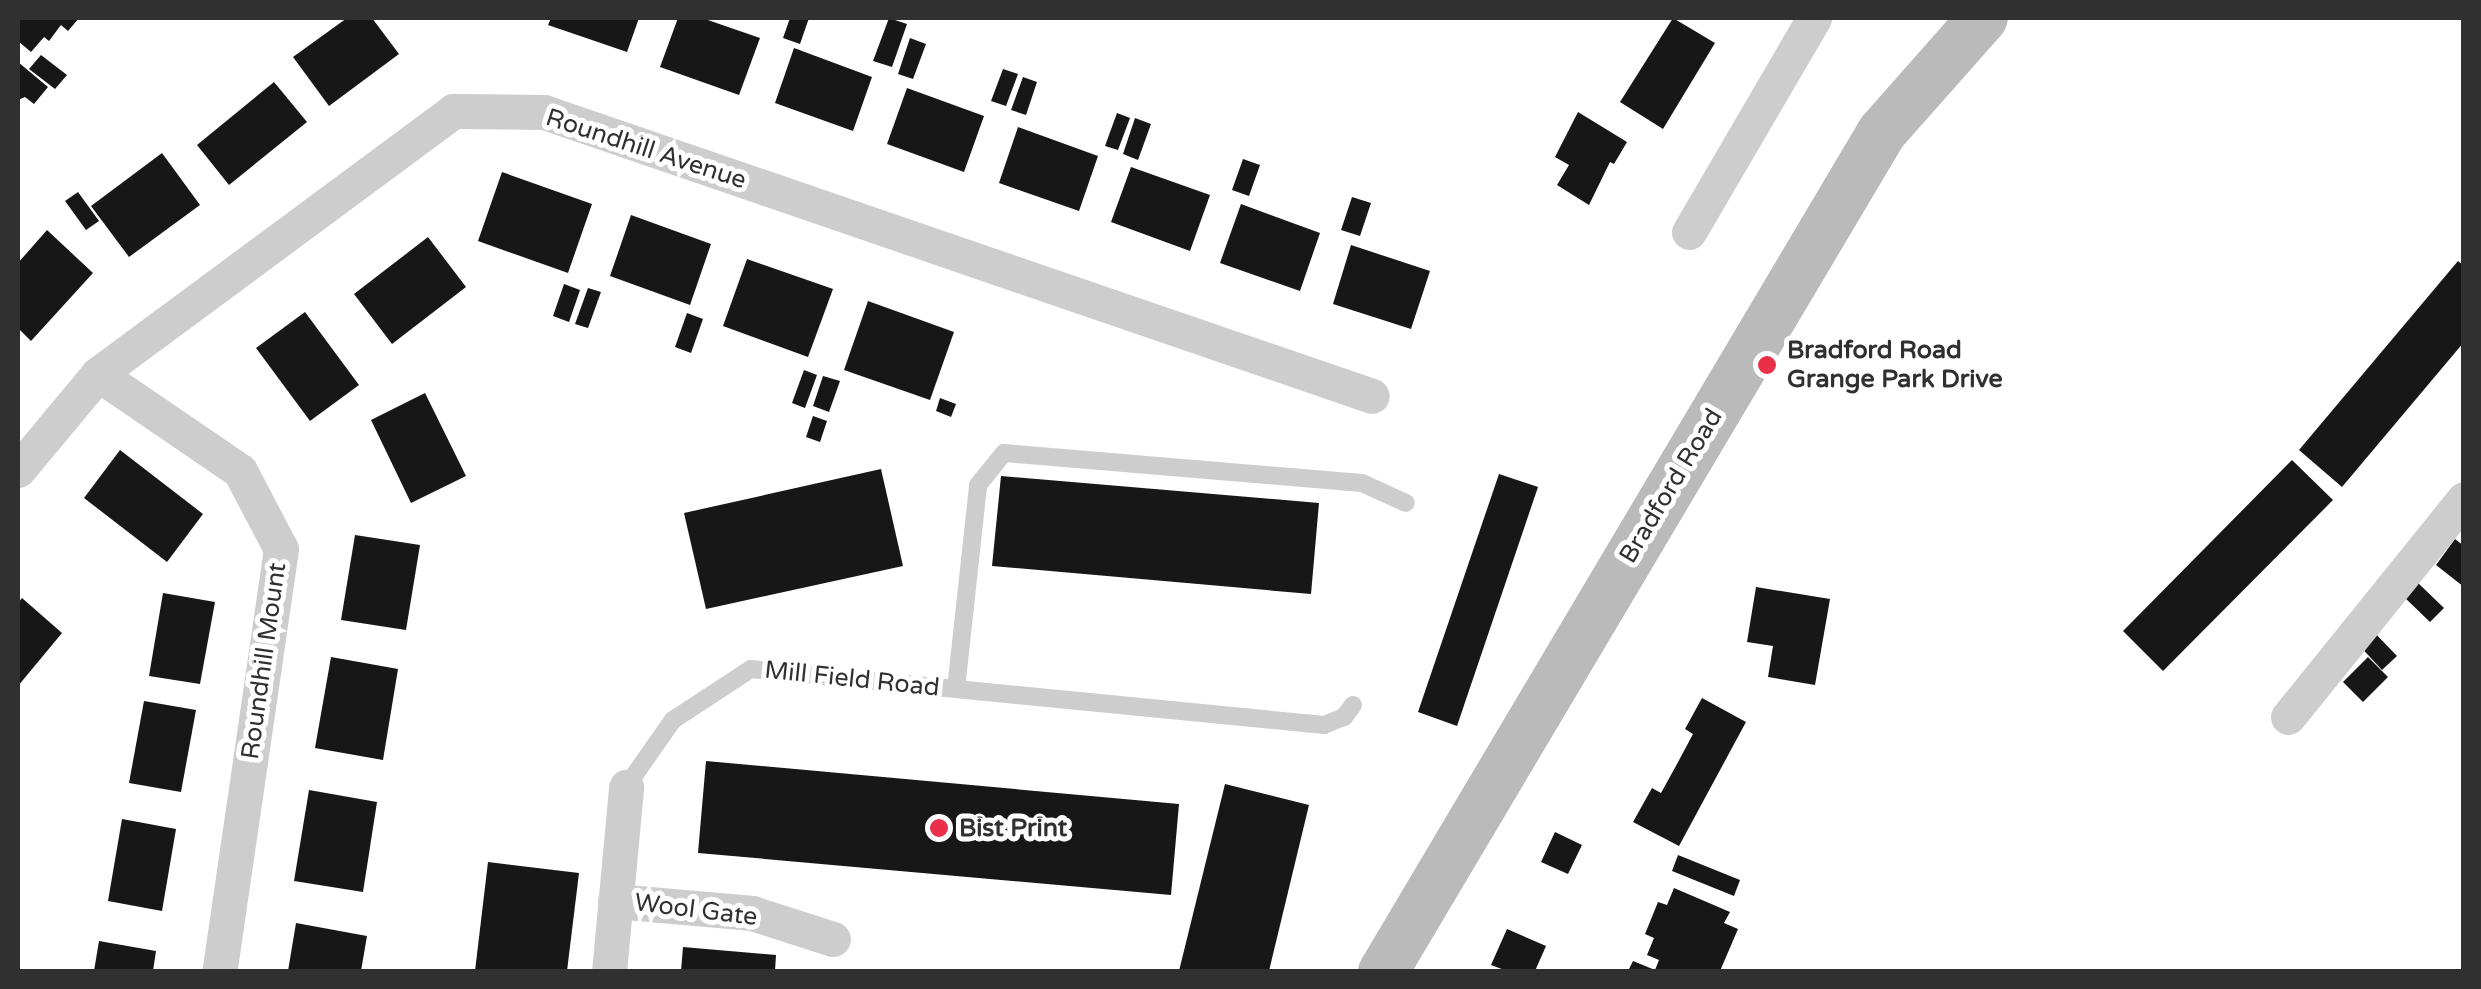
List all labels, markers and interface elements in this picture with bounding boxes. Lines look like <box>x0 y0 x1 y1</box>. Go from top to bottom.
street label: Roundhill Avenue <box>542 102 750 196</box>
place label: Bradford Road Grange Park Drive <box>1787 336 2003 395</box>
marker: Bradford Road Grange Park Drive <box>1756 354 1778 376</box>
street label: Bradford Road <box>1613 403 1729 569</box>
street label: Roundhill Mount <box>235 561 293 761</box>
street label: Mill Field Road <box>763 655 941 703</box>
place label: Bist Print <box>959 813 1067 843</box>
marker: Bist Print <box>928 817 950 839</box>
street label: Wool Gate <box>633 888 759 932</box>

